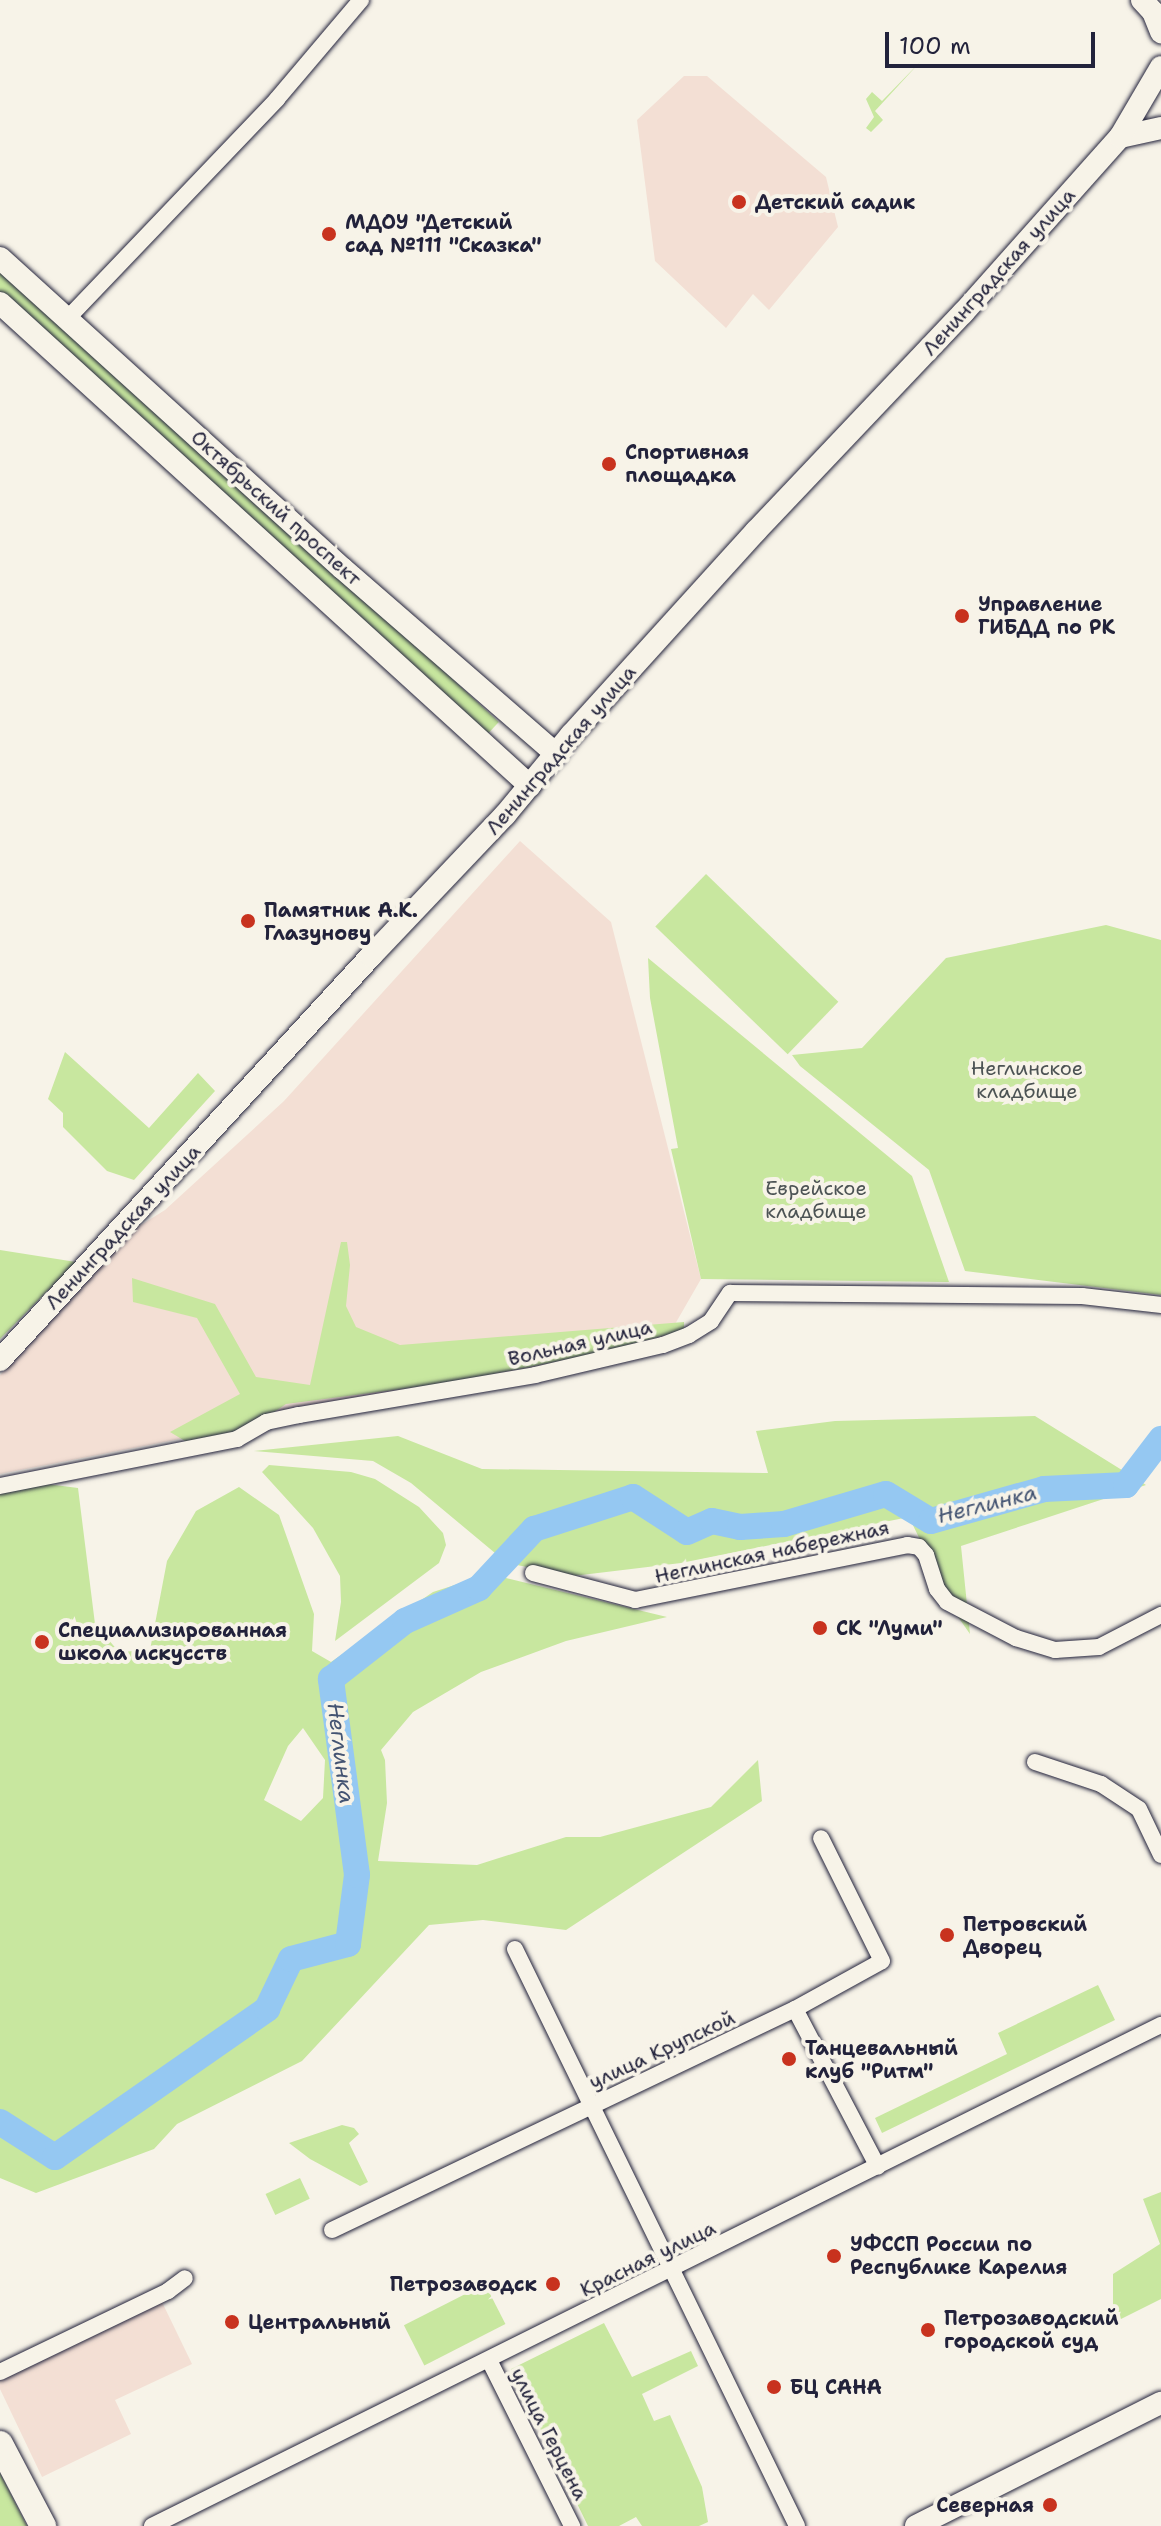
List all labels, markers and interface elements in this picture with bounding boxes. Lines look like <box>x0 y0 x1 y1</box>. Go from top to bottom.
scale bar <box>889 16 1099 66</box>
text: 100 m <box>899 30 971 62</box>
street label: Ленинградская улица <box>918 183 1080 361</box>
place label: Детский садик <box>755 190 915 214</box>
marker: Детский садик <box>730 193 748 211</box>
place label: МДОУ "Детский сад №111 "Сказка" <box>345 210 542 257</box>
marker: МДОУ "Детский сад №111 "Сказка" <box>320 225 338 243</box>
street label: Октябрьский проспект <box>186 425 366 591</box>
place label: Спортивная площадка <box>625 440 749 487</box>
marker: Спортивная площадка <box>600 455 618 473</box>
place label: Управление ГИБДД по РК <box>978 592 1115 639</box>
marker: Управление ГИБДД по РК <box>953 607 971 625</box>
street label: Ленинградская улица <box>481 660 641 840</box>
place label: Памятник А.К. Глазунову <box>264 898 418 945</box>
marker: Памятник А.К. Глазунову <box>239 912 257 930</box>
park label: Неглинское кладбище <box>971 1056 1083 1103</box>
street label: Ленинградская улица <box>40 1140 206 1314</box>
park label: Еврейское кладбище <box>765 1176 867 1223</box>
street label: Вольная улица <box>506 1315 654 1371</box>
water label: Неглинка <box>934 1479 1040 1529</box>
street label: Неглинская набережная <box>652 1515 892 1589</box>
place label: СК "Луми" <box>836 1616 943 1640</box>
place label: Специализированная школа искусств <box>58 1618 287 1665</box>
marker: СК "Луми" <box>811 1619 829 1637</box>
marker: Специализированная школа искусств <box>33 1633 51 1651</box>
water label: Неглинка <box>322 1701 360 1805</box>
place label: Петровский Дворец <box>963 1912 1087 1959</box>
marker: Петровский Дворец <box>938 1926 956 1944</box>
street label: улица Крупской <box>585 2006 739 2094</box>
place label: Танцевальный клуб "Ритм" <box>805 2036 958 2083</box>
marker: Танцевальный клуб "Ритм" <box>780 2050 798 2068</box>
street label: Красная улица <box>576 2216 720 2302</box>
place label: УФССП России по Республике Карелия <box>850 2232 1067 2279</box>
marker: УФССП России по Республике Карелия <box>825 2247 843 2265</box>
place label: Петрозаводск <box>390 2272 537 2296</box>
marker: Петрозаводск <box>544 2275 562 2293</box>
place label: Петрозаводский городской суд <box>944 2306 1119 2353</box>
place label: Центральный <box>248 2310 391 2334</box>
marker: Центральный <box>223 2313 241 2331</box>
marker: Петрозаводский городской суд <box>919 2321 937 2339</box>
street label: улица Герцена <box>505 2364 593 2504</box>
place label: БЦ САНА <box>790 2375 882 2399</box>
marker: БЦ САНА <box>765 2378 783 2396</box>
place label: Северная <box>936 2493 1034 2517</box>
marker: Северная <box>1041 2496 1059 2514</box>

